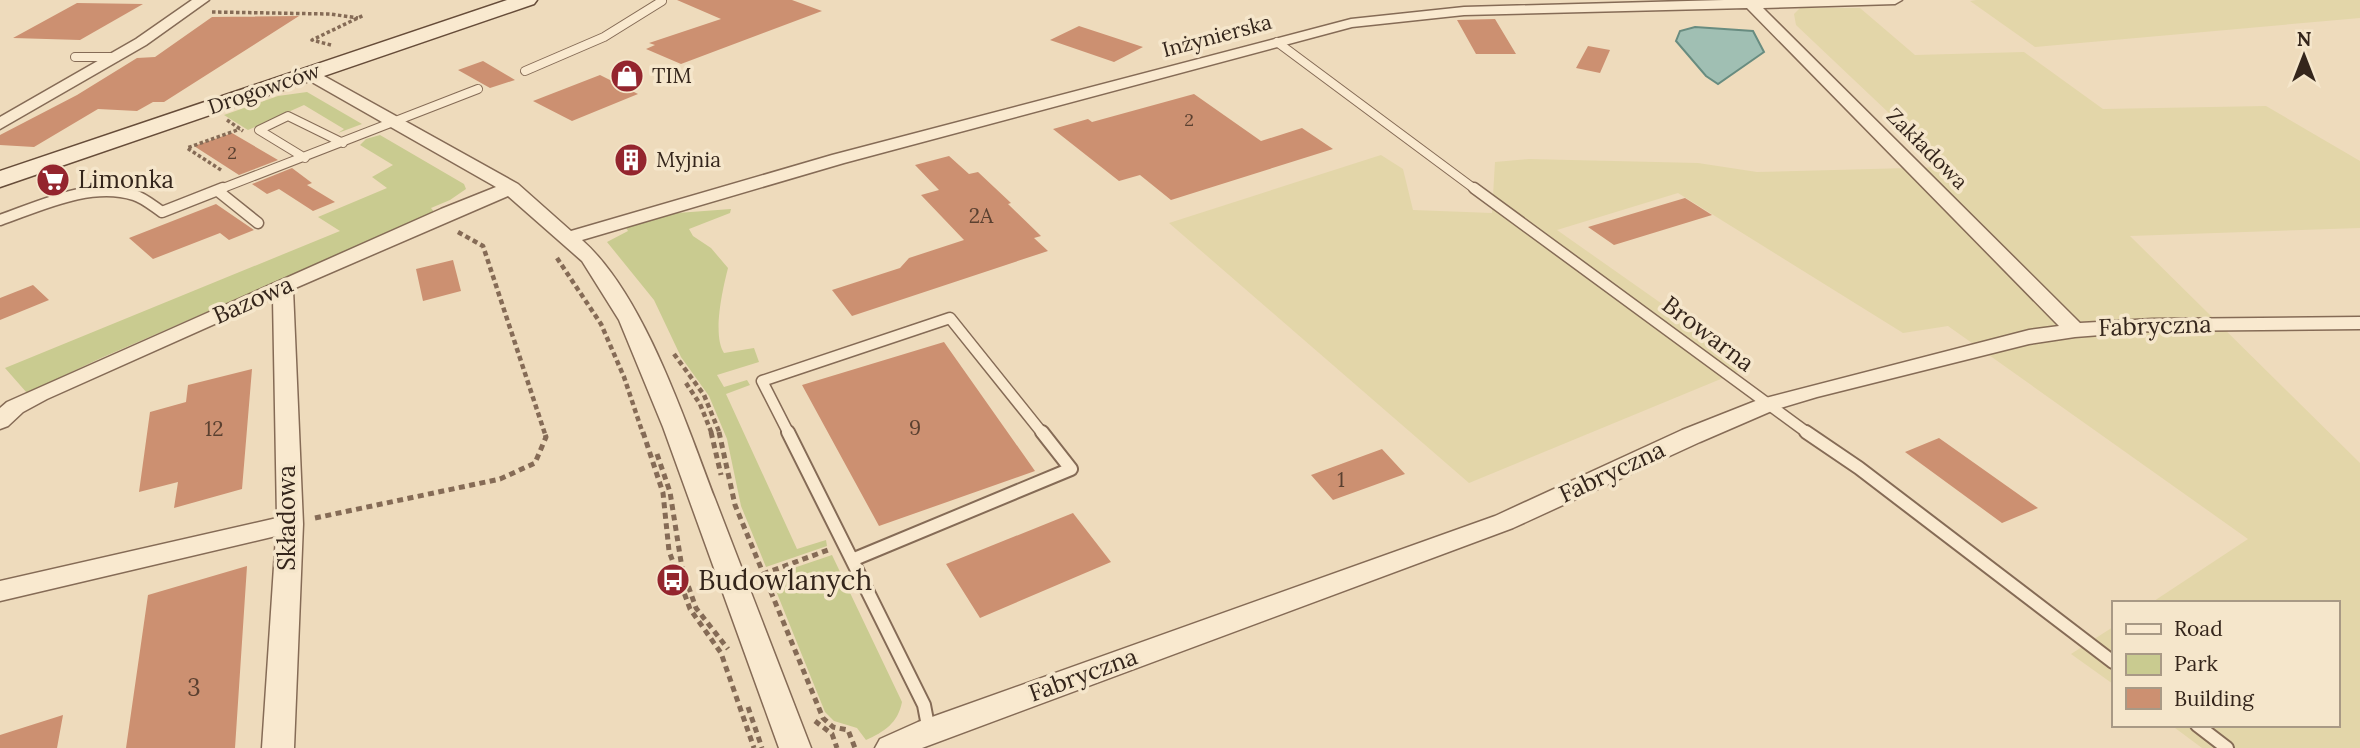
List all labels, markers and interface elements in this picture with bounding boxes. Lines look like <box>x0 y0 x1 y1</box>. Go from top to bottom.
street label: Inżynierska <box>1159 8 1275 63</box>
north arrow <box>2269 21 2339 91</box>
text: N <box>2297 27 2312 51</box>
street label: Drogowców <box>204 57 324 120</box>
shop icon: TIM <box>608 57 646 95</box>
place label: TIM <box>652 62 692 89</box>
street label: Zakładowa <box>1881 102 1974 195</box>
house number: 2 <box>1184 108 1194 131</box>
house number: 2 <box>227 141 237 164</box>
building icon: Myjnia <box>612 141 650 179</box>
place label: Myjnia <box>656 146 721 173</box>
supermarket icon: Limonka <box>34 161 72 199</box>
place label: Limonka <box>78 164 174 195</box>
house number: 2A <box>969 202 994 229</box>
street label: Bazowa <box>208 268 298 331</box>
street label: Browarna <box>1656 289 1761 378</box>
street label: Fabryczna <box>2098 308 2212 343</box>
house number: 9 <box>909 414 921 441</box>
house number: 12 <box>205 415 223 442</box>
street label: Fabryczna <box>1554 434 1670 510</box>
street label: Składowa <box>271 465 302 571</box>
house number: 1 <box>1337 466 1345 493</box>
bus stop icon: Budowlanych <box>654 561 692 599</box>
place label: Budowlanych <box>698 562 872 598</box>
legend <box>2112 601 2339 727</box>
text: Road <box>2174 615 2223 642</box>
street label: Fabryczna <box>1024 641 1141 709</box>
text: Park <box>2174 650 2218 677</box>
house number: 3 <box>187 672 201 703</box>
text: Building <box>2174 685 2254 712</box>

